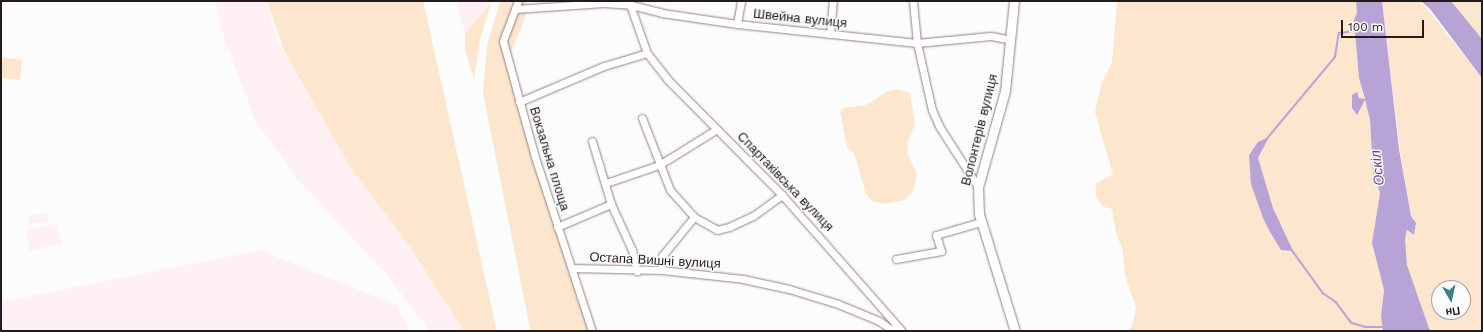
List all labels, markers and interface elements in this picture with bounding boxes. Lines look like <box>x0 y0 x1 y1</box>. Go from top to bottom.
street label: Швейна вулиця <box>752 6 848 32</box>
scale bar <box>1343 12 1426 38</box>
text: 100 m <box>1348 20 1383 34</box>
street label: Волонтерів вулиця <box>959 73 1001 187</box>
street label: Вокзальна площа <box>526 105 572 213</box>
street label: Спартаківська вулиця <box>734 129 836 235</box>
water label: Оскіл <box>1366 149 1388 187</box>
street label: Остапа Вишні вулиця <box>589 250 721 272</box>
north arrow <box>1431 280 1471 320</box>
text: Пн <box>1445 304 1461 319</box>

